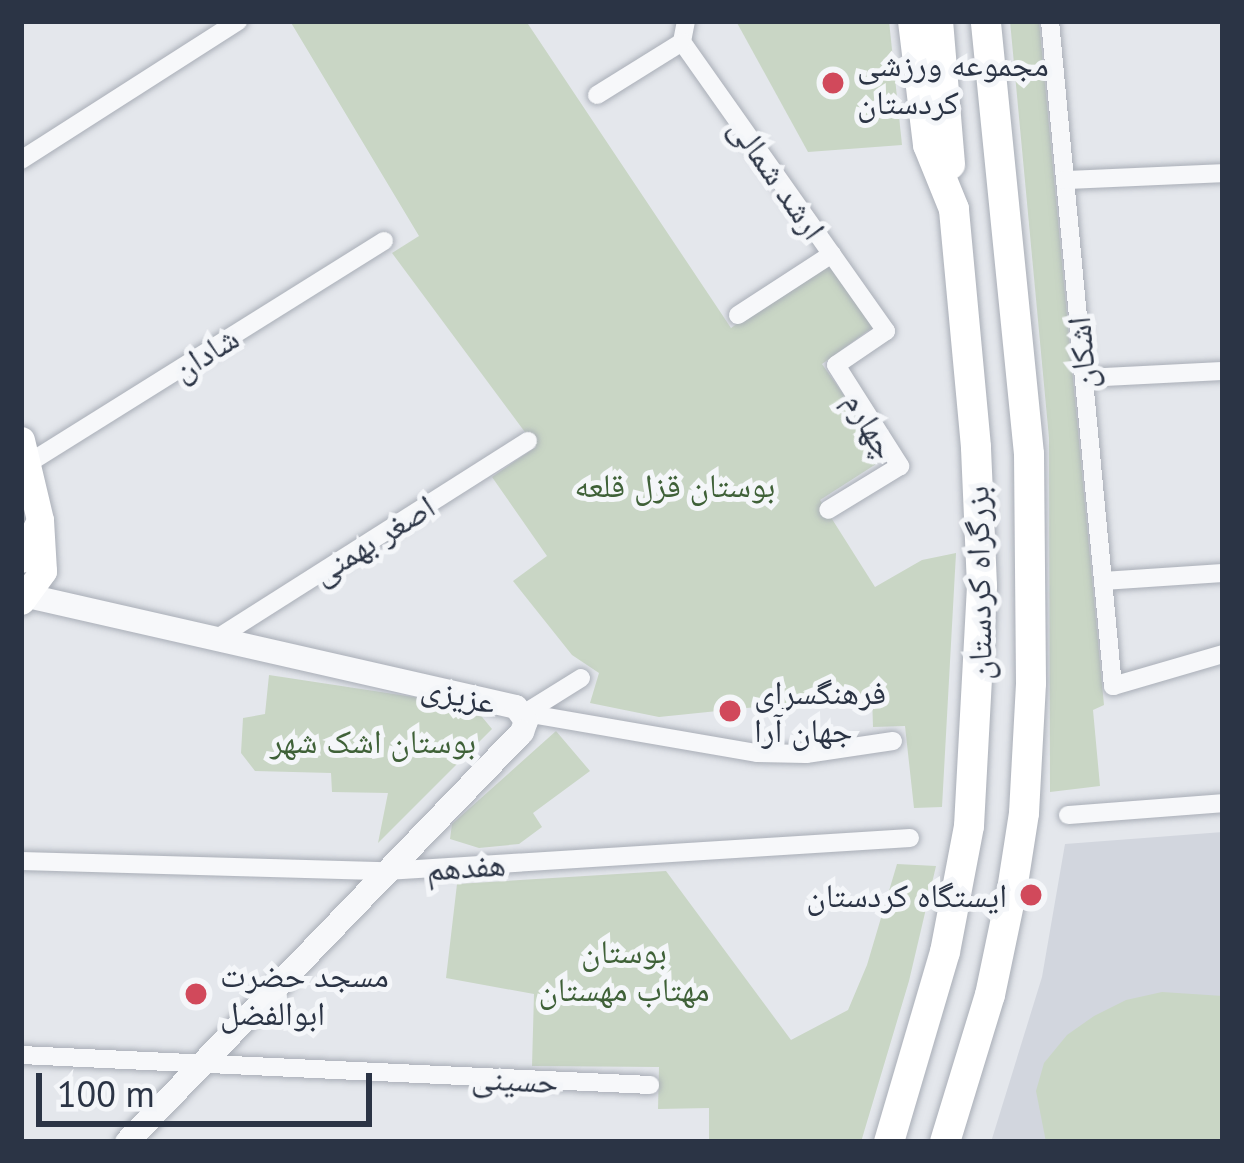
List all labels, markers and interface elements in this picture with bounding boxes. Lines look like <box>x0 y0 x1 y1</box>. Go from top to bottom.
place label: مجموعه ورزشی کردستان <box>857 44 1049 122</box>
marker: مجموعه ورزشی کردستان <box>820 70 846 96</box>
street label: ارشد شمالی <box>722 109 834 247</box>
street label: اشکان <box>1058 315 1104 391</box>
street label: شادان <box>164 317 246 389</box>
street label: چهارم <box>836 384 906 466</box>
park label: بوستان قزل قلعه <box>575 465 775 505</box>
street label: اصغر بهمنی <box>304 486 442 592</box>
street label: بزرگراه کردستان <box>957 486 999 680</box>
street label: عزیزی <box>418 666 500 722</box>
place label: فرهنگسرای جهان آرا <box>754 672 886 750</box>
marker: فرهنگسرای جهان آرا <box>717 698 743 724</box>
park label: بوستان اشک شهر <box>270 721 476 761</box>
street label: هفدهم <box>425 843 507 889</box>
place label: ایستگاه کردستان <box>806 875 1007 915</box>
marker: ایستگاه کردستان <box>1018 882 1044 908</box>
park label: بوستان مهتاب مهستان <box>538 931 710 1009</box>
place label: مسجد حضرت ابوالفضل <box>220 955 389 1033</box>
marker: مسجد حضرت ابوالفضل <box>183 981 209 1007</box>
scale bar <box>42 1049 378 1123</box>
street label: حسینی <box>470 1057 560 1101</box>
text: 100 m <box>57 1070 155 1117</box>

